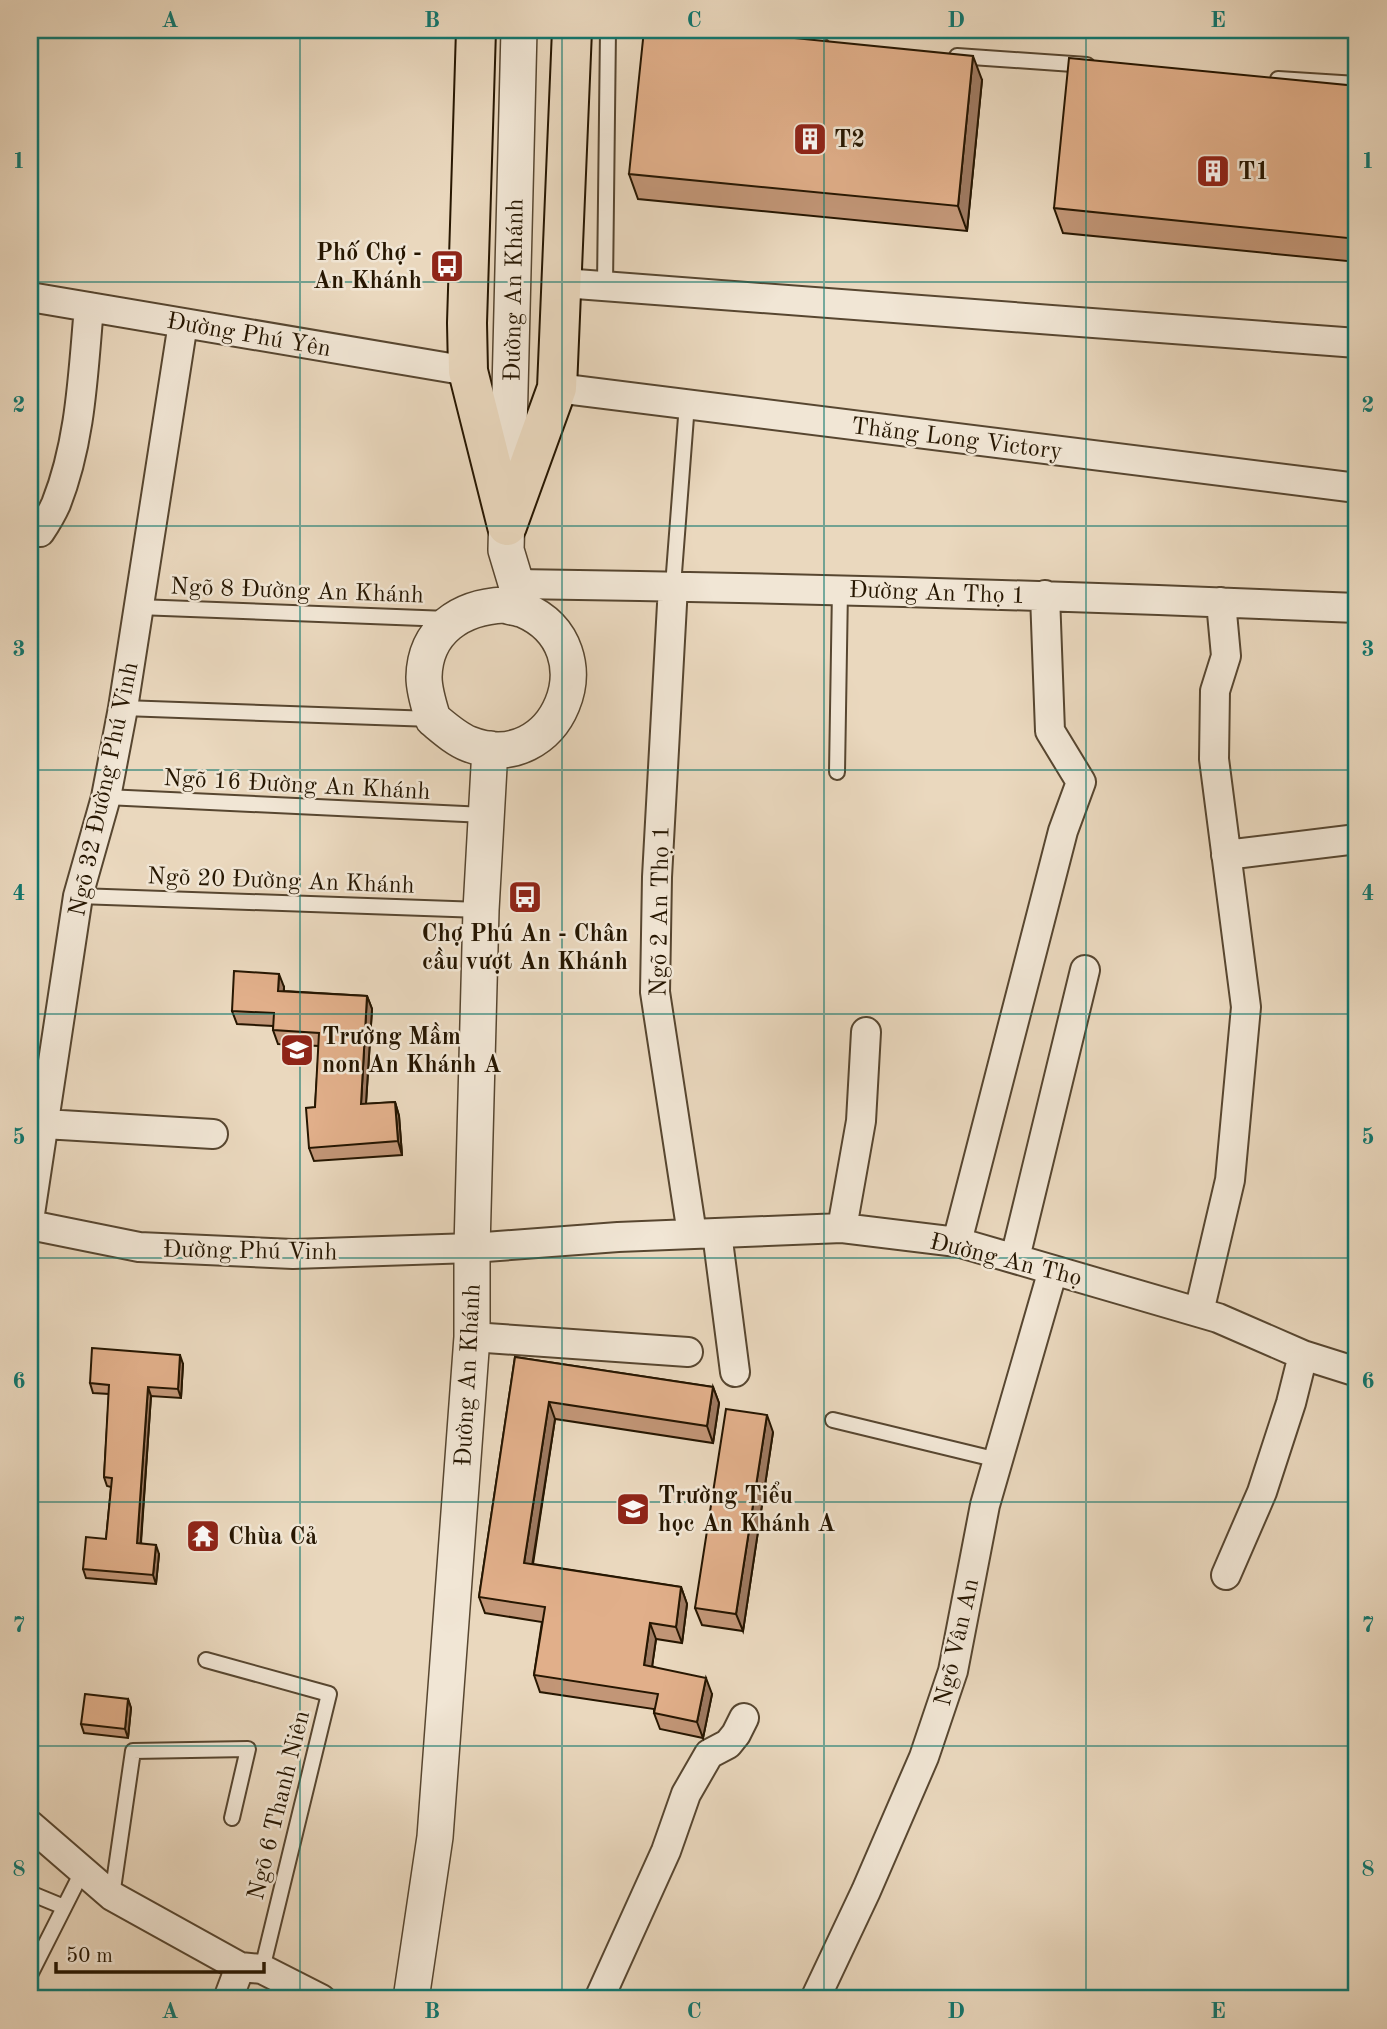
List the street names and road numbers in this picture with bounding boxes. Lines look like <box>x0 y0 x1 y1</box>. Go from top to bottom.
street label: Đường An Khánh <box>501 198 529 382</box>
street label: Đường Phú Yên <box>165 310 333 362</box>
street label: Thăng Long Victory <box>850 415 1064 465</box>
street label: Ngõ 8 Đường An Khánh <box>170 576 424 608</box>
street label: Đường An Thọ 1 <box>848 579 1026 609</box>
street label: Ngõ 32 Đường Phú Vinh <box>66 660 144 919</box>
street label: Ngõ 16 Đường An Khánh <box>163 767 431 805</box>
street label: Ngõ 2 An Thọ 1 <box>648 825 674 997</box>
street label: Ngõ 20 Đường An Khánh <box>147 865 415 899</box>
street label: Đường An Thọ <box>927 1230 1084 1291</box>
street label: Đường Phú Vinh <box>162 1238 337 1266</box>
street label: Đường An Khánh <box>452 1283 486 1467</box>
street label: Ngõ Vân An <box>932 1576 984 1709</box>
street label: Ngõ 6 Thanh Niên <box>245 1708 315 1903</box>

